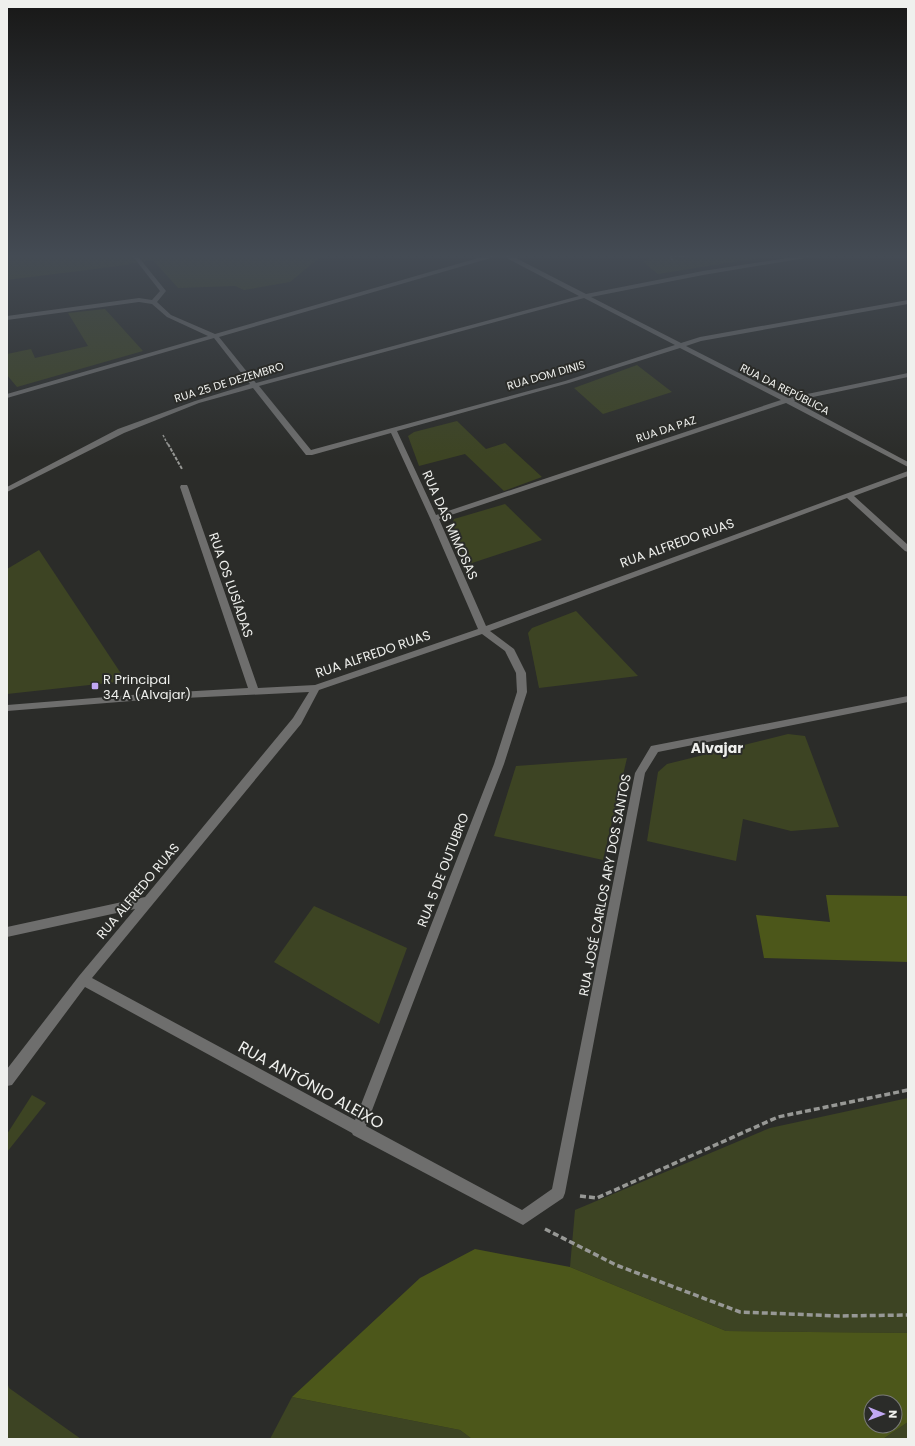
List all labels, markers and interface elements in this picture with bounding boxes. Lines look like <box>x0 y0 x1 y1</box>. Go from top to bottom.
street label: RUA DOM DINIS <box>505 356 587 394</box>
street label: RUA 25 DE DEZEMBRO <box>172 358 286 406</box>
street label: RUA DA REPÚBLICA <box>737 359 833 419</box>
street label: RUA DA PAZ <box>634 412 698 446</box>
street label: RUA DAS MIMOSAS <box>417 467 483 583</box>
street label: RUA ALFREDO RUAS <box>617 513 737 573</box>
street label: RUA OS LUSÍADAS <box>204 530 258 640</box>
street label: RUA ALFREDO RUAS <box>313 625 433 683</box>
place label: R Principal 34 A (Alvajar) <box>103 670 191 704</box>
marker: R Principal 34 A (Alvajar) <box>90 681 100 691</box>
district label: Alvajar <box>691 738 743 758</box>
street label: RUA JOSÉ CARLOS ARY DOS SANTOS <box>574 772 636 998</box>
street label: RUA 5 DE OUTUBRO <box>412 810 474 930</box>
street label: RUA ALFREDO RUAS <box>92 839 184 943</box>
street label: RUA ANTÓNIO ALEIXO <box>234 1035 388 1135</box>
north arrow <box>863 1394 903 1434</box>
text: N <box>885 1410 901 1418</box>

